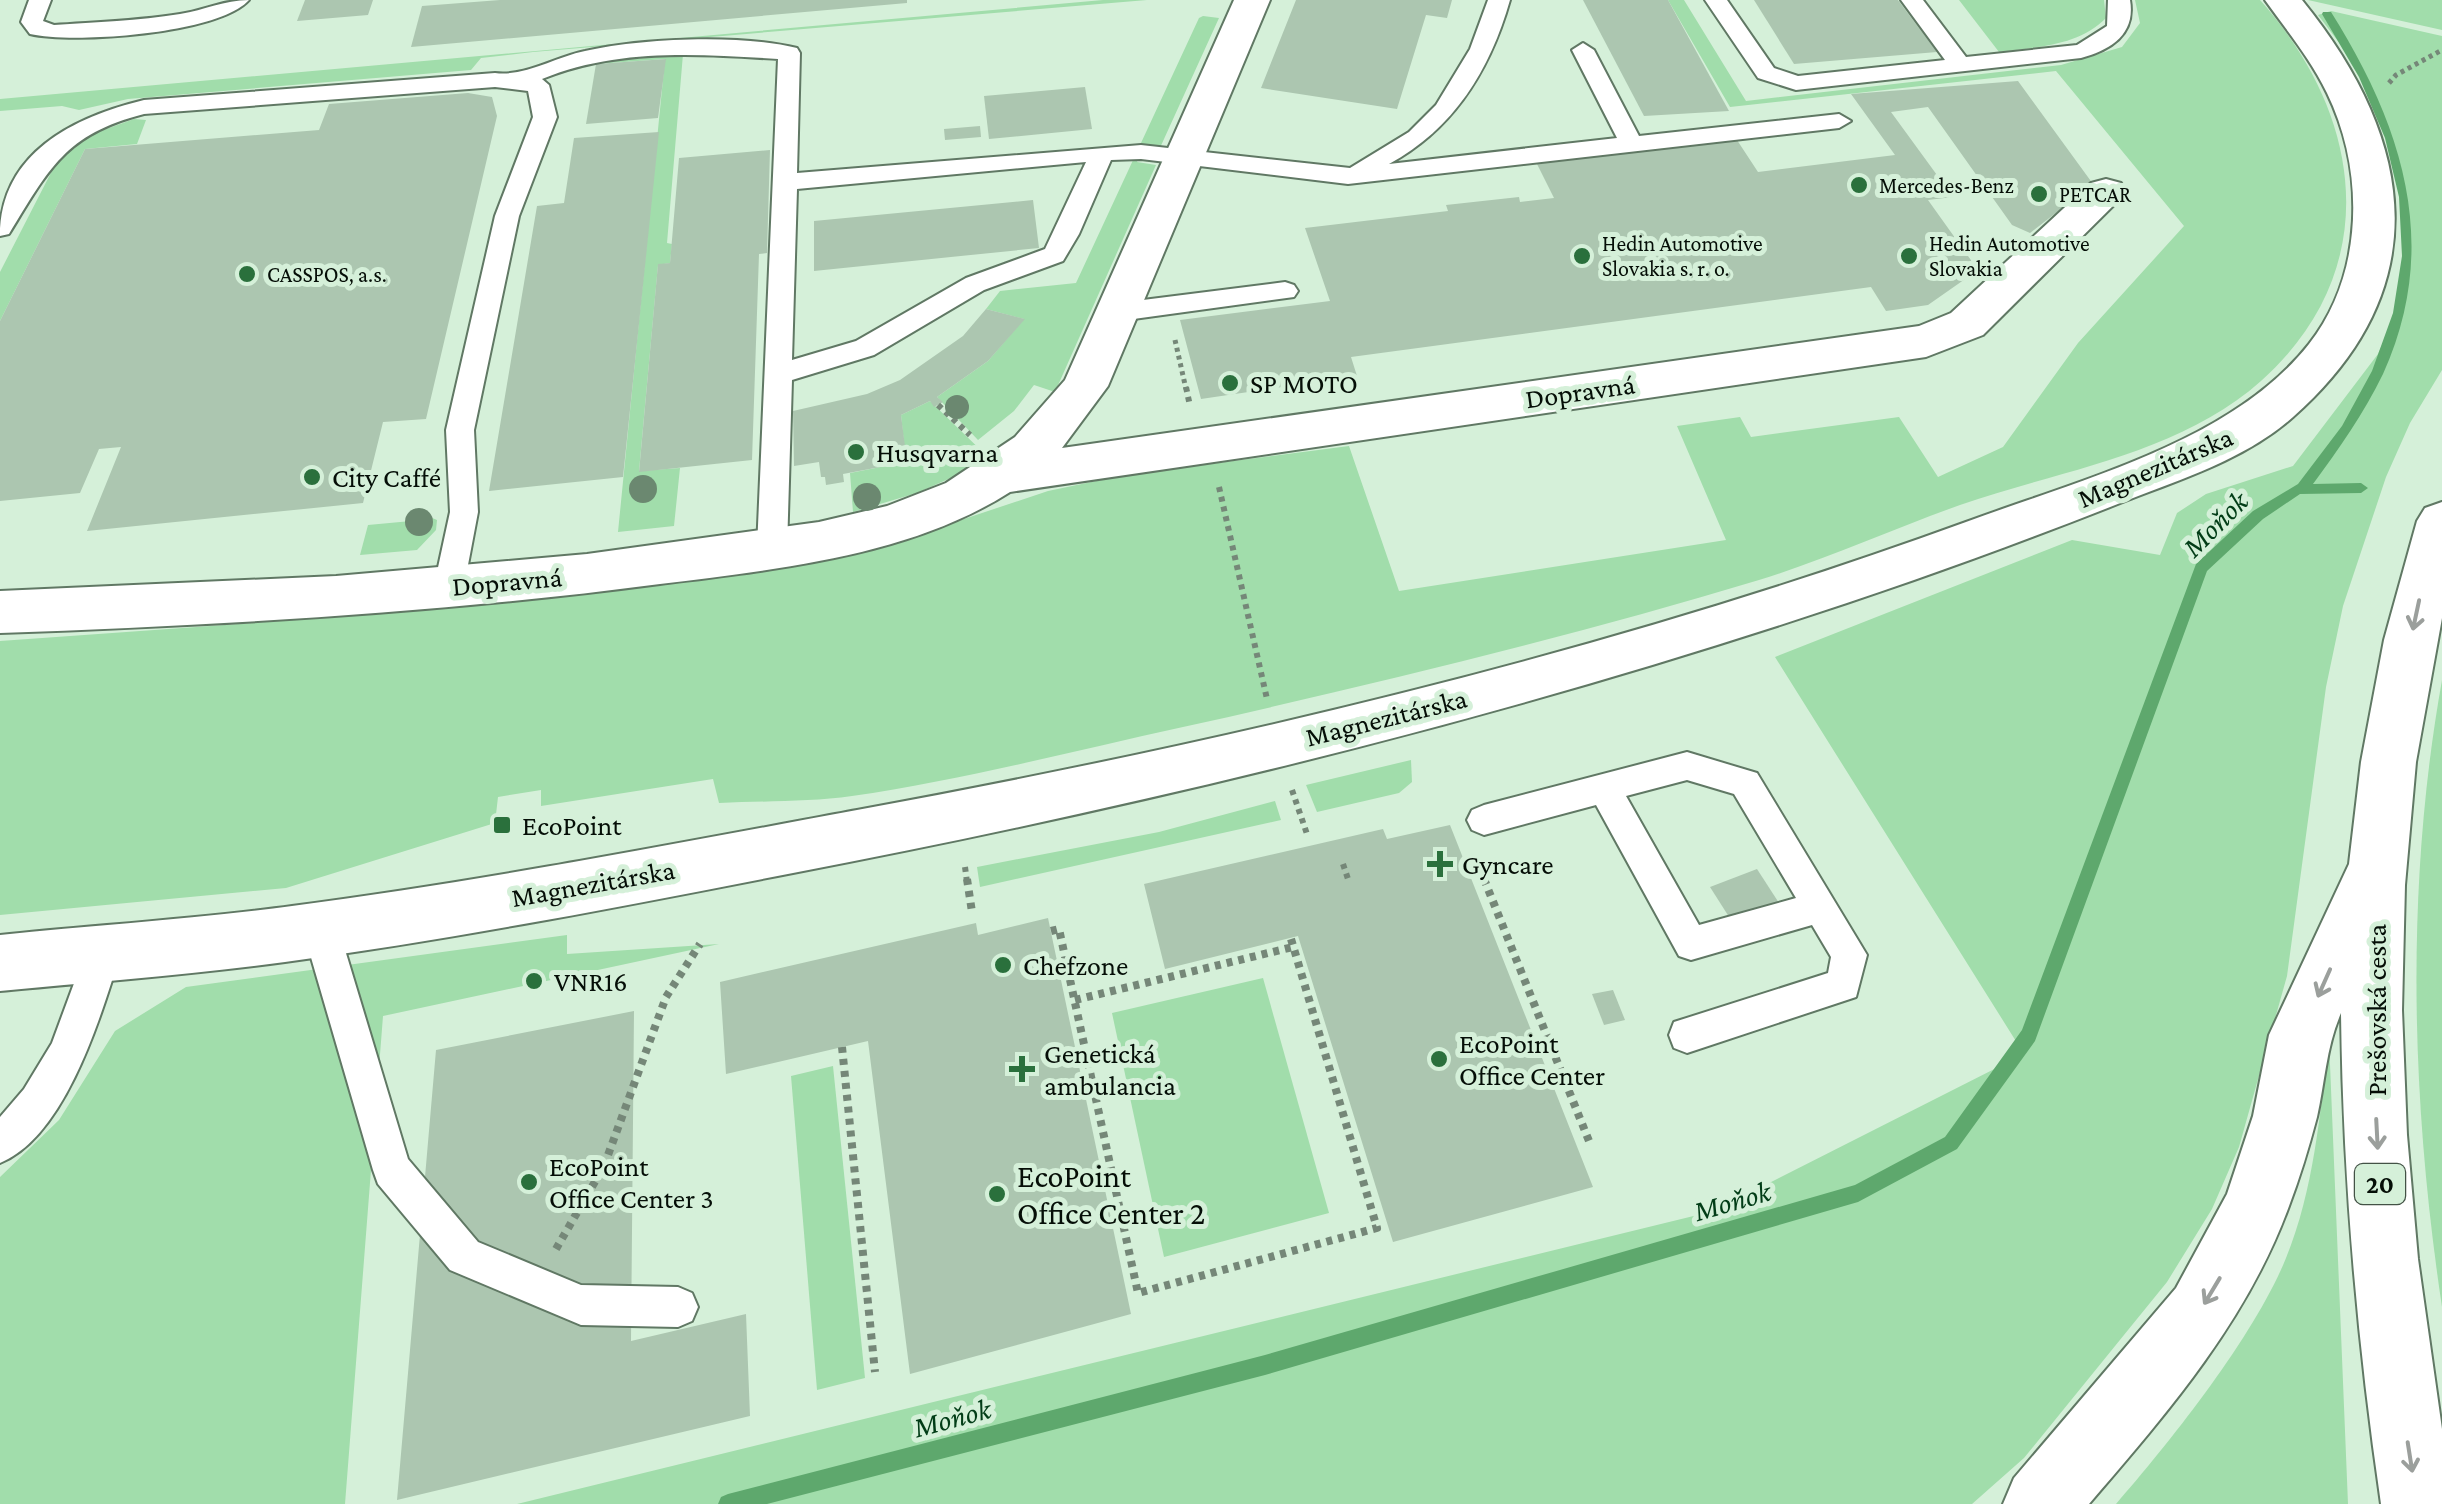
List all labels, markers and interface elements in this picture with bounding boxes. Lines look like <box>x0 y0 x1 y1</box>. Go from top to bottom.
place label: Mercedes-Benz <box>1879 173 2014 198</box>
marker: Mercedes-Benz <box>1848 174 1870 196</box>
place label: PETCAR <box>2059 182 2132 207</box>
marker: PETCAR <box>2028 183 2050 205</box>
place label: Hedin Automotive Slovakia s. r. o. <box>1602 231 1763 281</box>
place label: Hedin Automotive Slovakia <box>1929 231 2090 281</box>
marker: Hedin Automotive Slovakia s. r. o. <box>1571 245 1593 267</box>
marker: Hedin Automotive Slovakia <box>1898 245 1920 267</box>
place label: CASSPOS, a.s. <box>267 262 387 287</box>
marker: CASSPOS, a.s. <box>236 263 258 285</box>
place label: SP MOTO <box>1250 368 1358 399</box>
street label: Dopravná <box>1523 368 1637 415</box>
marker: SP MOTO <box>1219 372 1241 394</box>
street label: Magnezitárska <box>2073 421 2237 514</box>
place label: Husqvarna <box>876 437 998 468</box>
marker: Husqvarna <box>845 441 867 463</box>
place label: City Caffé <box>332 462 441 493</box>
marker: City Caffé <box>301 466 323 488</box>
water label: Moňok <box>2174 483 2256 564</box>
street label: Dopravná <box>451 561 563 602</box>
one-way arrow <box>2405 598 2424 630</box>
street label: Magnezitárska <box>1302 682 1470 753</box>
place label: EcoPoint <box>522 810 622 841</box>
marker: EcoPoint <box>491 814 513 836</box>
place label: Gyncare <box>1462 849 1554 880</box>
marker: Gyncare <box>1427 851 1453 877</box>
street label: Magnezitárska <box>509 854 677 913</box>
street label: Prešovská cesta <box>2361 924 2392 1096</box>
place label: Chefzone <box>1023 950 1128 981</box>
marker: Chefzone <box>992 954 1014 976</box>
place label: VNR16 <box>554 966 627 997</box>
one-way arrow <box>2314 967 2332 998</box>
marker: VNR16 <box>523 970 545 992</box>
place label: EcoPoint Office Center <box>1459 1028 1605 1091</box>
place label: Genetická ambulancia <box>1044 1038 1176 1101</box>
marker: EcoPoint Office Center <box>1428 1048 1450 1070</box>
marker: Genetická ambulancia <box>1009 1056 1035 1082</box>
one-way arrow <box>2368 1117 2387 1149</box>
place label: EcoPoint Office Center 3 <box>549 1151 714 1214</box>
place label: EcoPoint Office Center 2 <box>1017 1158 1205 1231</box>
road number: 20 <box>2355 1164 2405 1204</box>
marker: EcoPoint Office Center 3 <box>518 1171 540 1193</box>
water label: Moňok <box>1688 1173 1776 1228</box>
marker: EcoPoint Office Center 2 <box>986 1183 1008 1205</box>
one-way arrow <box>2202 1276 2222 1305</box>
water label: Moňok <box>909 1391 996 1444</box>
one-way arrow <box>2401 1440 2420 1473</box>

